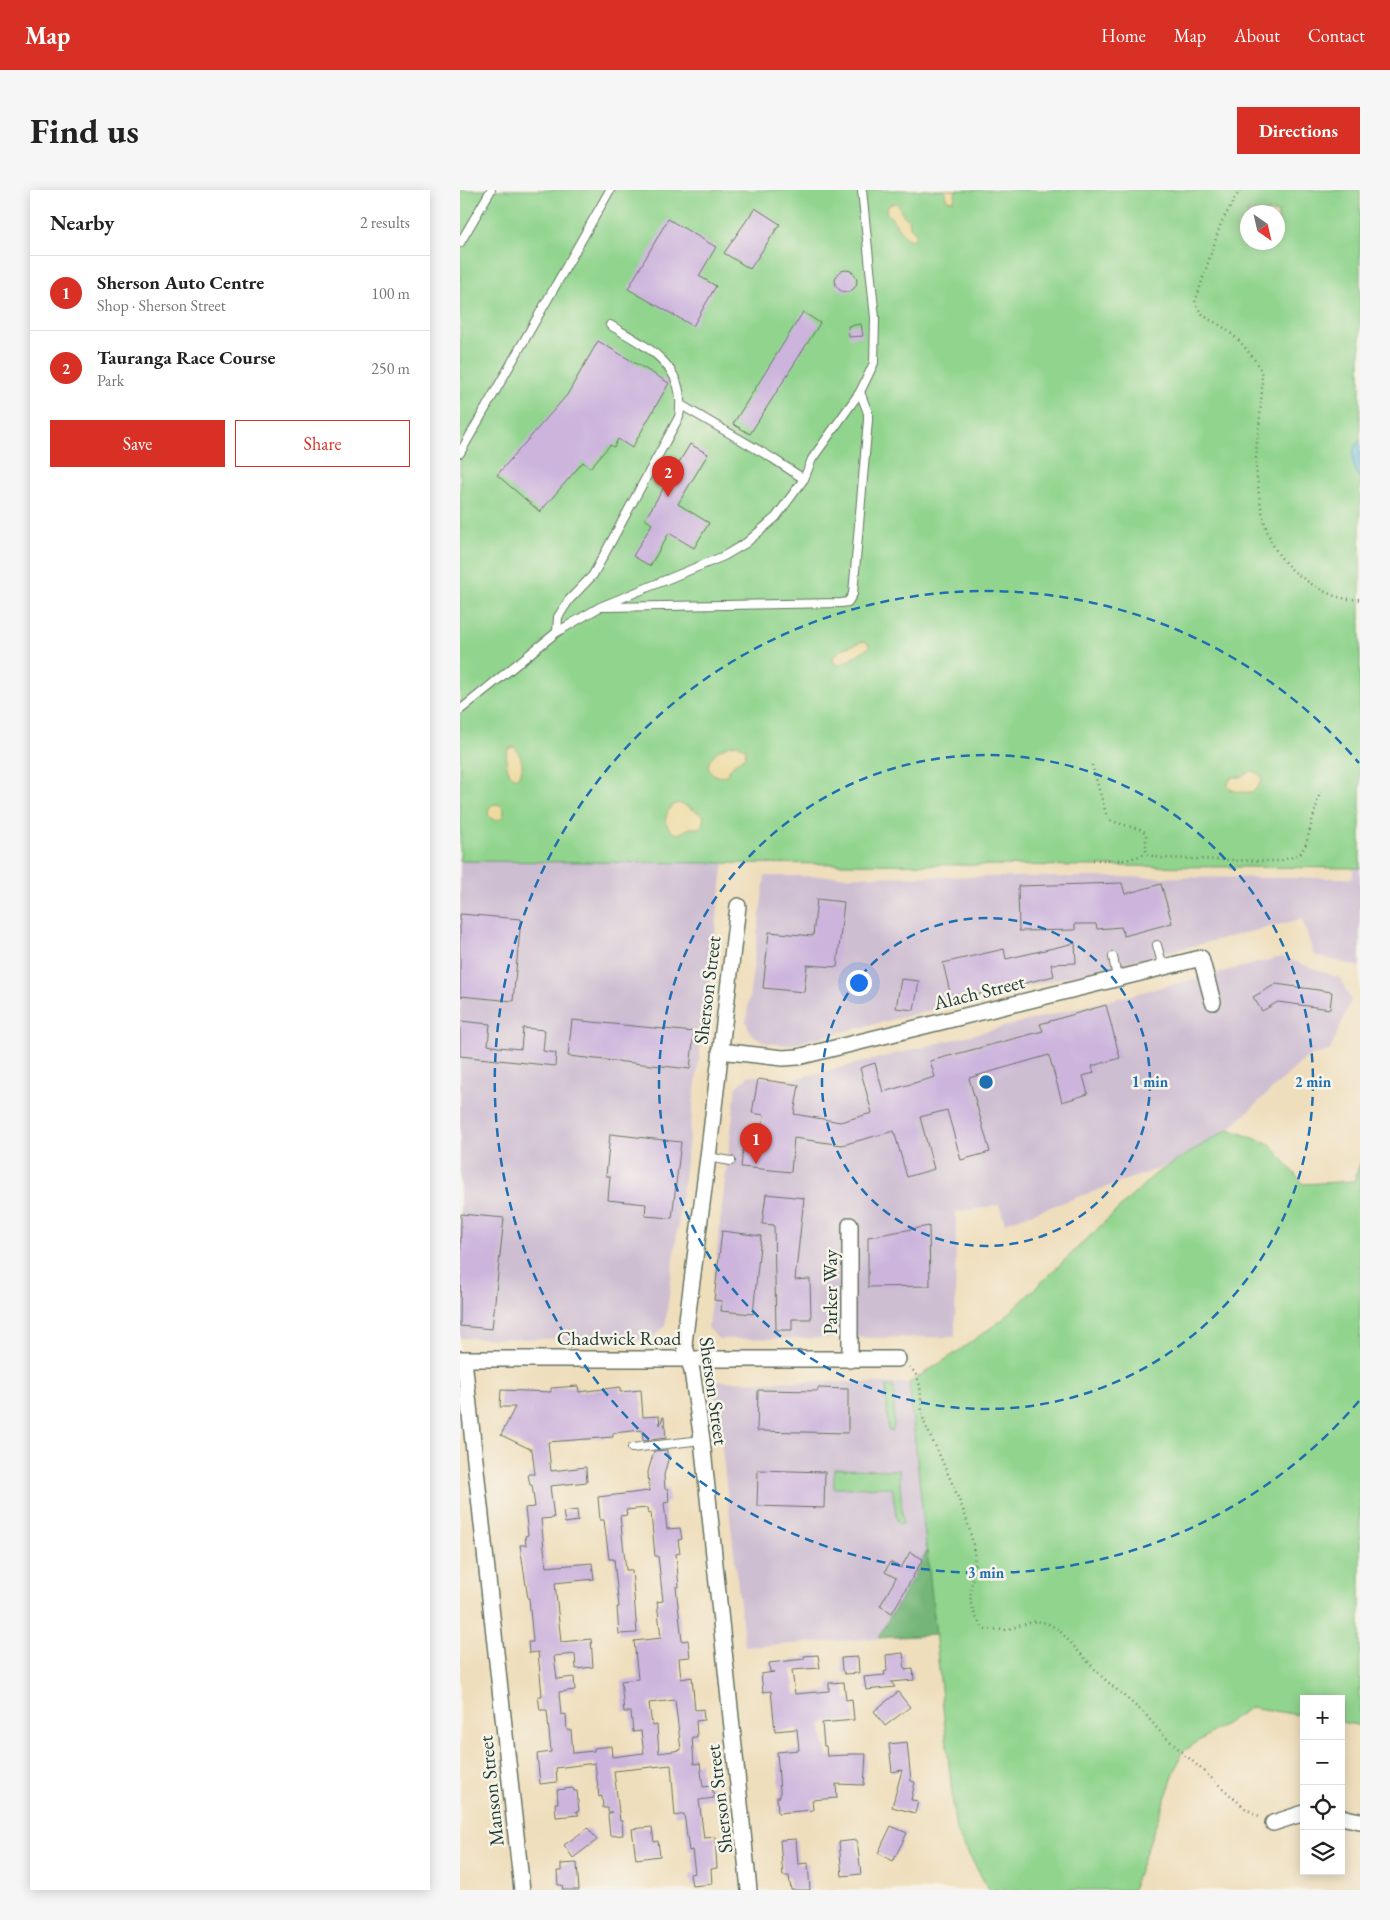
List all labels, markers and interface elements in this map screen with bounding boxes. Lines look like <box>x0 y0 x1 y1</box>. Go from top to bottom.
text: Map <box>25 20 70 51</box>
text: Home <box>1101 24 1146 47</box>
text: Map <box>1174 24 1206 47</box>
text: About <box>1234 24 1280 47</box>
text: Contact <box>1308 24 1365 47</box>
button: Directions <box>1237 107 1360 154</box>
text: Find us <box>30 108 139 153</box>
north arrow <box>1240 205 1285 250</box>
text: Nearby <box>50 209 114 236</box>
text: 2 results <box>360 212 410 233</box>
text: Sherson Auto Centre <box>97 270 264 295</box>
text: 1 <box>62 283 70 304</box>
text: 100 m <box>371 283 410 304</box>
text: Shop · Sherson Street <box>97 295 226 316</box>
text: Tauranga Race Course <box>97 345 275 370</box>
text: 2 <box>62 358 70 379</box>
text: 250 m <box>371 358 410 379</box>
text: Park <box>97 370 124 391</box>
button: Save <box>50 420 225 467</box>
button: Share <box>235 420 410 467</box>
pin: 2 <box>652 456 684 497</box>
street label: Sherson Street <box>687 934 727 1046</box>
street label: Alach Street <box>930 968 1028 1016</box>
your location <box>846 970 872 996</box>
text: 1 min <box>1132 1072 1169 1091</box>
text: 2 min <box>1295 1072 1332 1091</box>
centre of rings <box>977 1073 995 1091</box>
pin: 1 <box>740 1123 772 1164</box>
street label: Parker Way <box>817 1249 843 1335</box>
street label: Chadwick Road <box>557 1325 682 1351</box>
street label: Sherson Street <box>694 1335 735 1447</box>
text: 3 min <box>968 1563 1005 1582</box>
map controls <box>1300 1695 1345 1875</box>
button: + <box>1300 1695 1345 1740</box>
street label: Manson Street <box>472 1734 510 1848</box>
button: − <box>1300 1740 1345 1785</box>
street label: Sherson Street <box>699 1743 739 1855</box>
button: locate <box>1300 1785 1345 1830</box>
button: layers <box>1300 1830 1345 1875</box>

